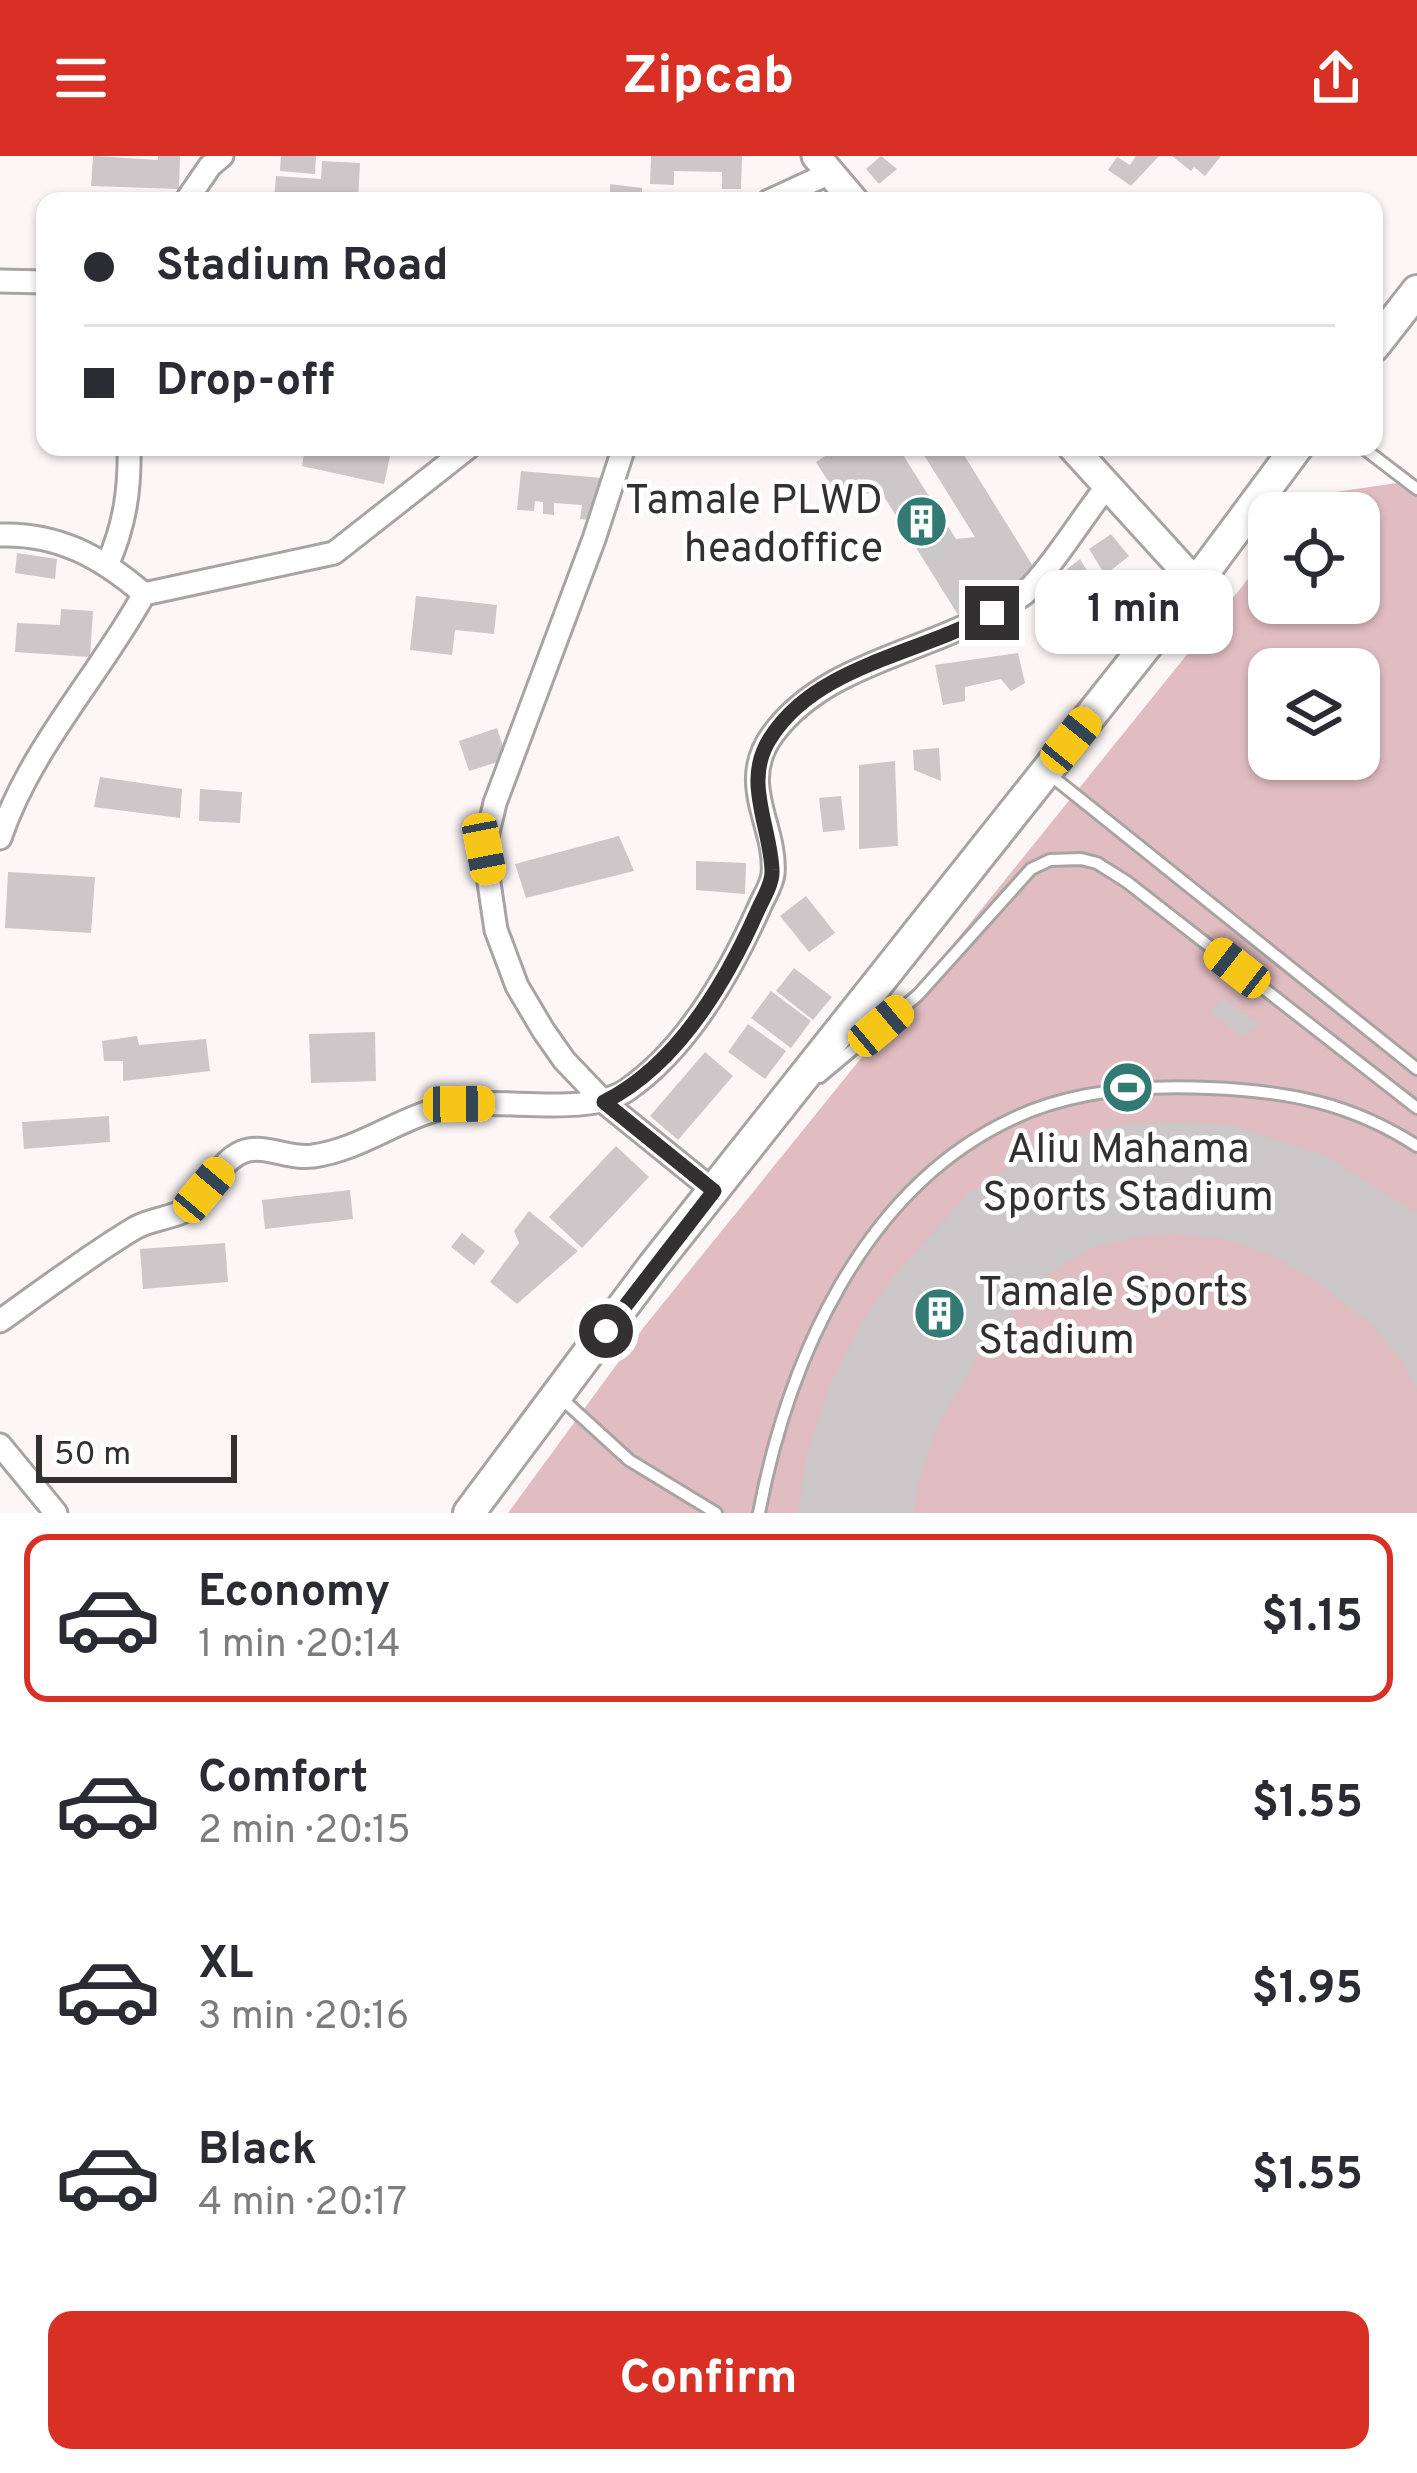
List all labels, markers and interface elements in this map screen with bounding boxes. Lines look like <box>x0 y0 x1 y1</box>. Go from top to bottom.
text: Zipcab <box>623 44 794 113</box>
icon: menu <box>48 45 114 111</box>
icon: share <box>1303 45 1369 111</box>
text: Stadium Road <box>156 239 449 296</box>
text: Drop-off <box>156 354 335 411</box>
place label: Tamale PLWD headoffice <box>625 476 883 577</box>
map controls <box>1248 492 1380 780</box>
button: locate <box>1248 492 1380 624</box>
building icon: Tamale PLWD headoffice <box>894 494 950 550</box>
callout: 1 min <box>1034 571 1232 655</box>
route end <box>965 586 1019 640</box>
text: 1 min <box>1087 587 1181 636</box>
button: layers <box>1248 648 1380 780</box>
car <box>1034 701 1108 779</box>
car <box>459 810 509 888</box>
car <box>1198 932 1276 1004</box>
car <box>842 989 920 1063</box>
sports icon: Aliu Mahama Sports Stadium <box>1100 1060 1156 1116</box>
car <box>423 1085 495 1123</box>
place label: Aliu Mahama Sports Stadium <box>982 1125 1274 1226</box>
car <box>167 1151 241 1229</box>
place label: Tamale Sports Stadium <box>978 1268 1249 1369</box>
building icon: Tamale Sports Stadium <box>911 1286 967 1342</box>
route start <box>579 1304 633 1358</box>
scale bar <box>36 1429 237 1482</box>
text: 50 m <box>54 1435 131 1477</box>
icon: car <box>54 1564 162 1672</box>
text: Economy <box>198 1565 390 1622</box>
text: $1.15 <box>1261 1590 1363 1647</box>
text: 1 min · 20:14 <box>198 1622 401 1671</box>
icon: car <box>54 1750 162 1858</box>
text: Comfort <box>198 1751 368 1808</box>
text: $1.55 <box>1252 1776 1363 1833</box>
text: 2 min · 20:15 <box>198 1808 411 1857</box>
icon: car <box>54 1936 162 2044</box>
text: XL <box>198 1937 253 1994</box>
text: $1.95 <box>1252 1962 1363 2019</box>
text: 3 min · 20:16 <box>198 1994 409 2043</box>
icon: car <box>54 2122 162 2230</box>
text: Black <box>198 2123 317 2180</box>
text: $1.55 <box>1252 2148 1363 2205</box>
text: 4 min · 20:17 <box>198 2180 407 2229</box>
button: Confirm <box>48 2311 1369 2449</box>

